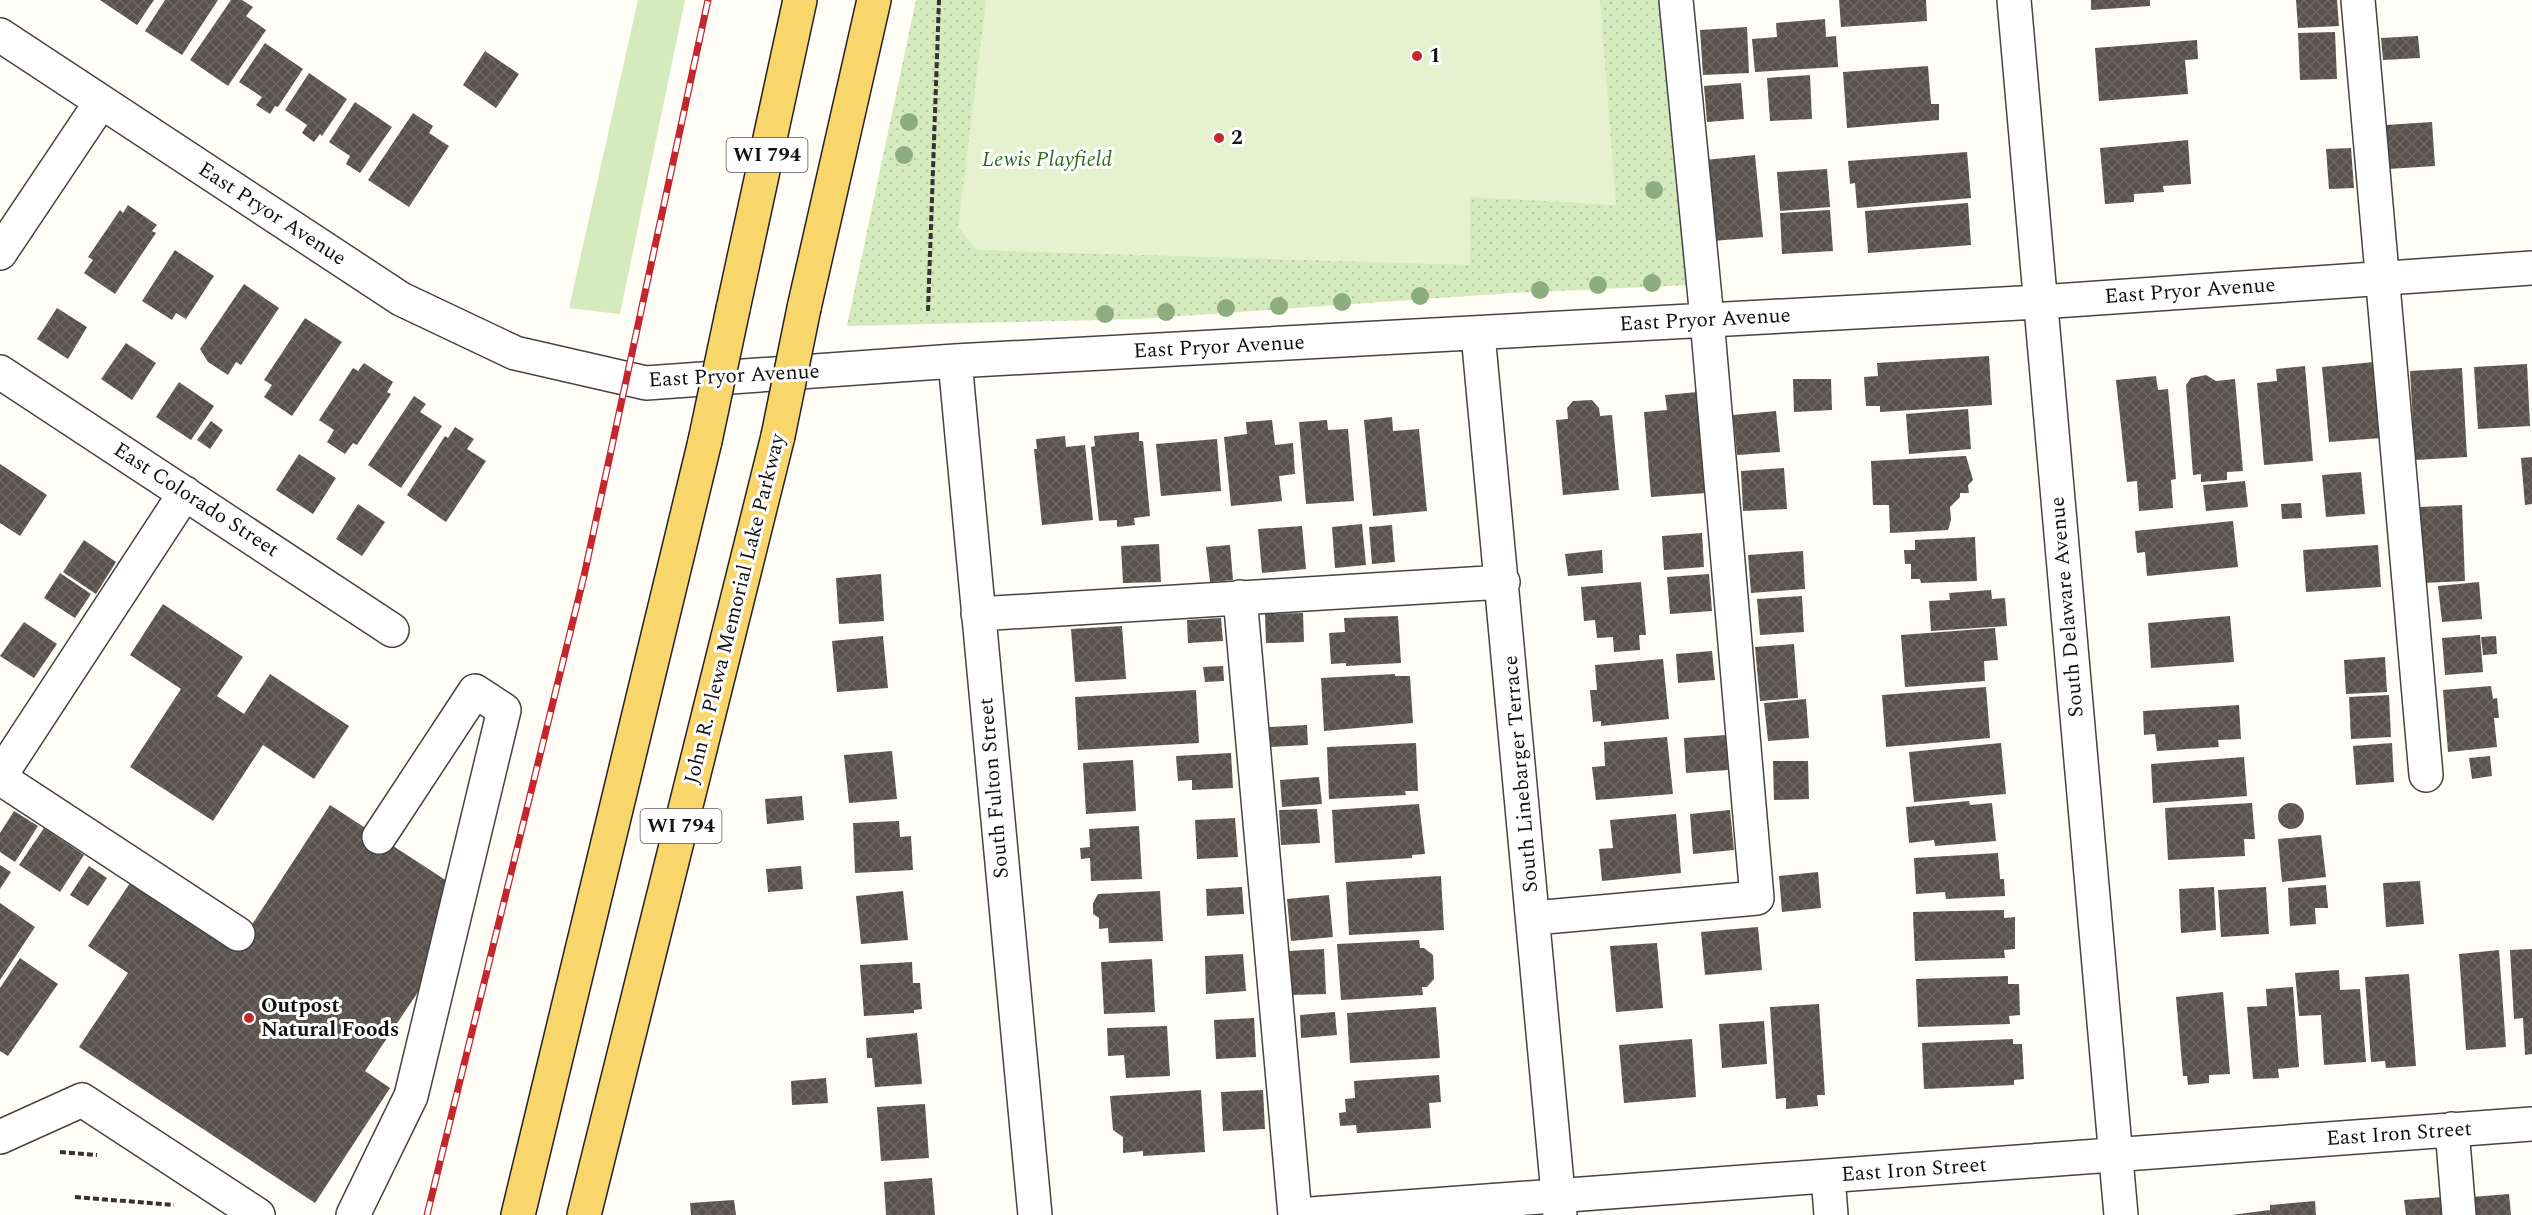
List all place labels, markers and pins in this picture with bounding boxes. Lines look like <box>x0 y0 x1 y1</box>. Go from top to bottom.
place label: 1 <box>1429 40 1441 72</box>
marker: 1 <box>1410 49 1424 63</box>
place label: 2 <box>1231 122 1243 154</box>
marker: 2 <box>1212 131 1226 145</box>
place label: Outpost Natural Foods <box>261 990 399 1046</box>
marker: Outpost Natural Foods <box>242 1011 256 1025</box>

